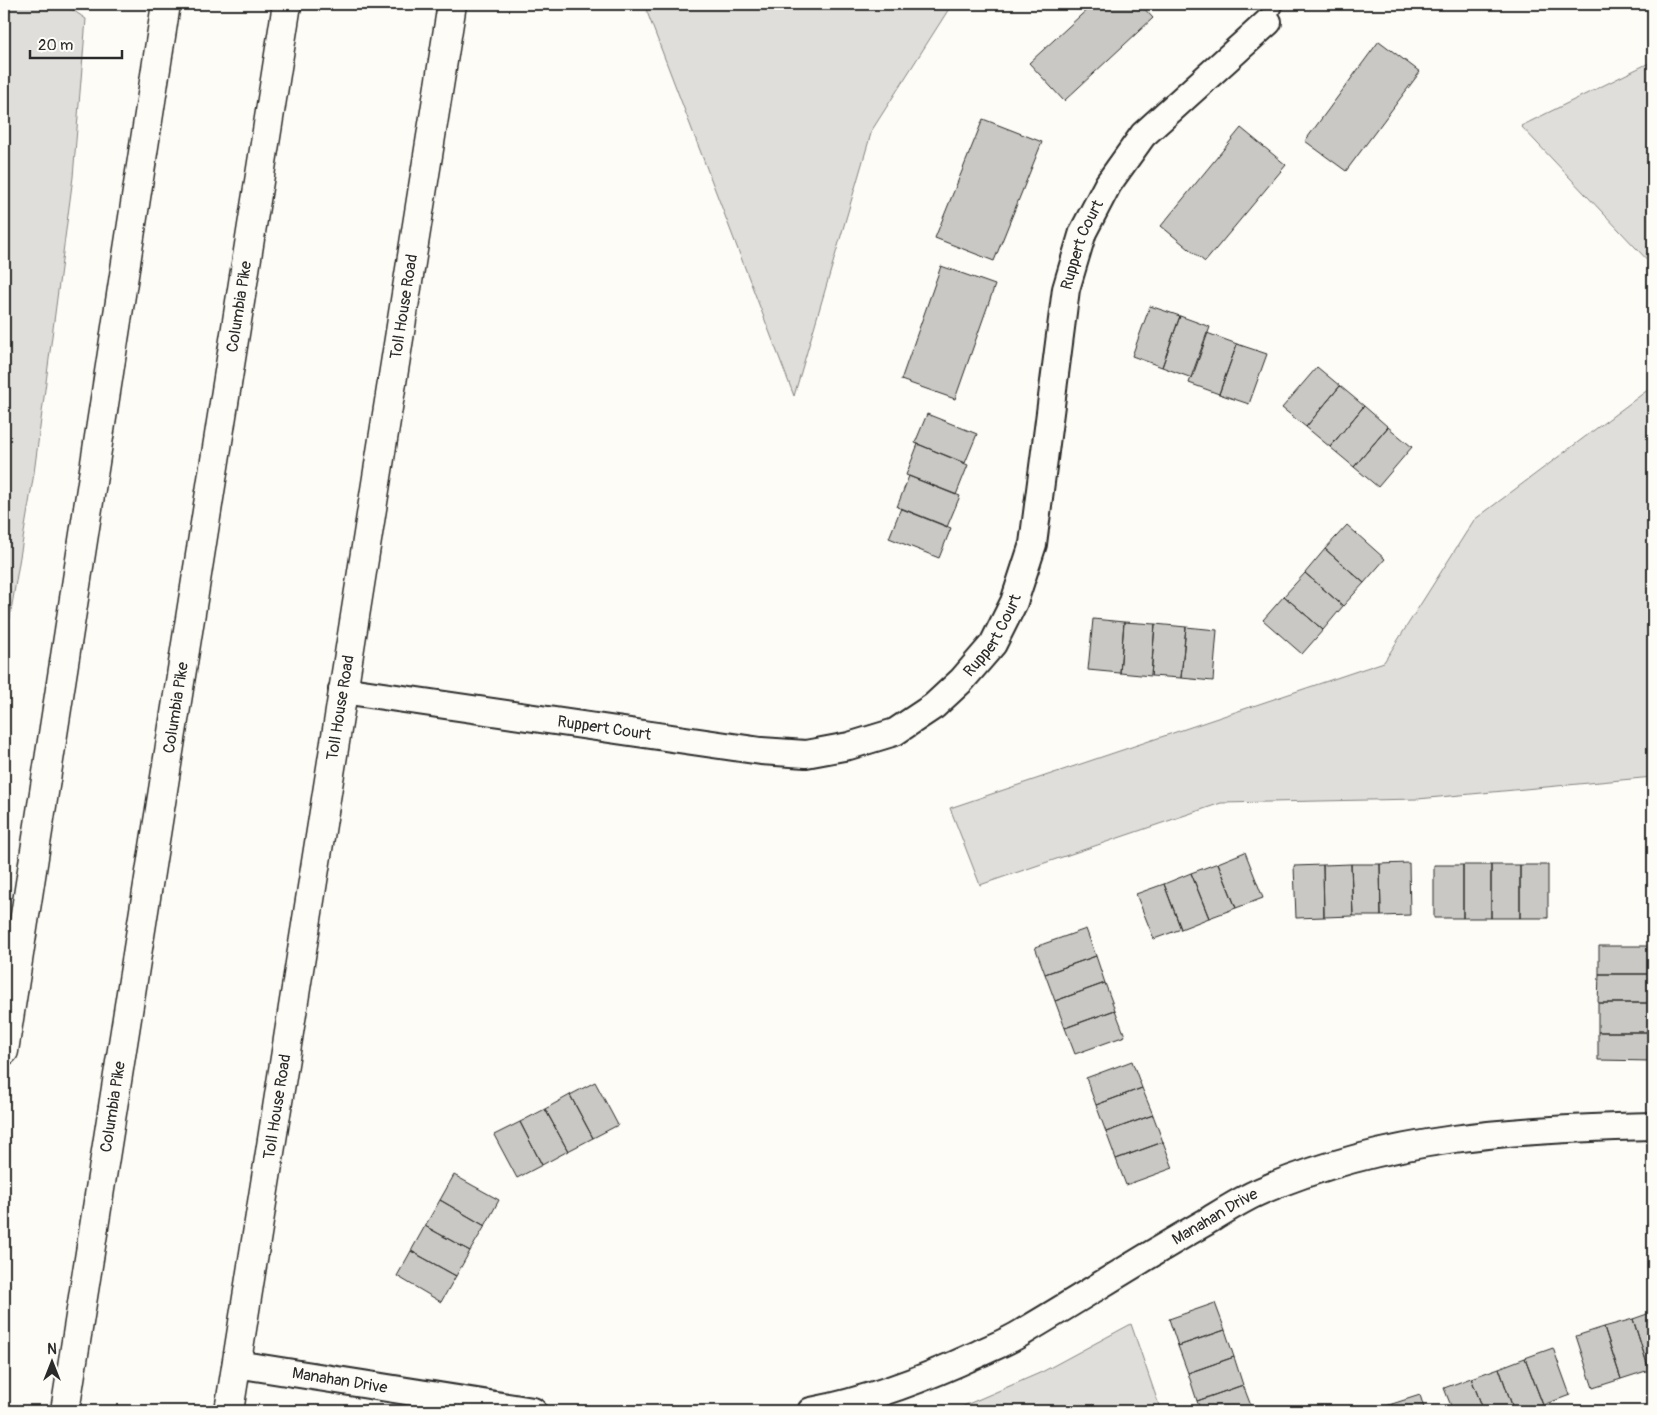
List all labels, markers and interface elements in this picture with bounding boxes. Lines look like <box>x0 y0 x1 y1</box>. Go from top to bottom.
scale bar <box>30 28 122 60</box>
text: 20 m <box>38 36 73 55</box>
street label: Ruppert Court <box>1056 196 1108 292</box>
street label: Toll House Road <box>386 253 422 361</box>
street label: Columbia Pike <box>222 260 256 354</box>
street label: Ruppert Court <box>959 591 1026 681</box>
street label: Toll House Road <box>322 654 359 762</box>
street label: Columbia Pike <box>159 661 193 755</box>
street label: Ruppert Court <box>556 711 653 745</box>
street label: Toll House Road <box>259 1053 295 1161</box>
street label: Columbia Pike <box>96 1060 130 1154</box>
street label: Manahan Drive <box>1168 1184 1261 1249</box>
north arrow <box>28 1338 78 1388</box>
text: N <box>47 1341 57 1358</box>
street label: Manahan Drive <box>291 1363 389 1398</box>

